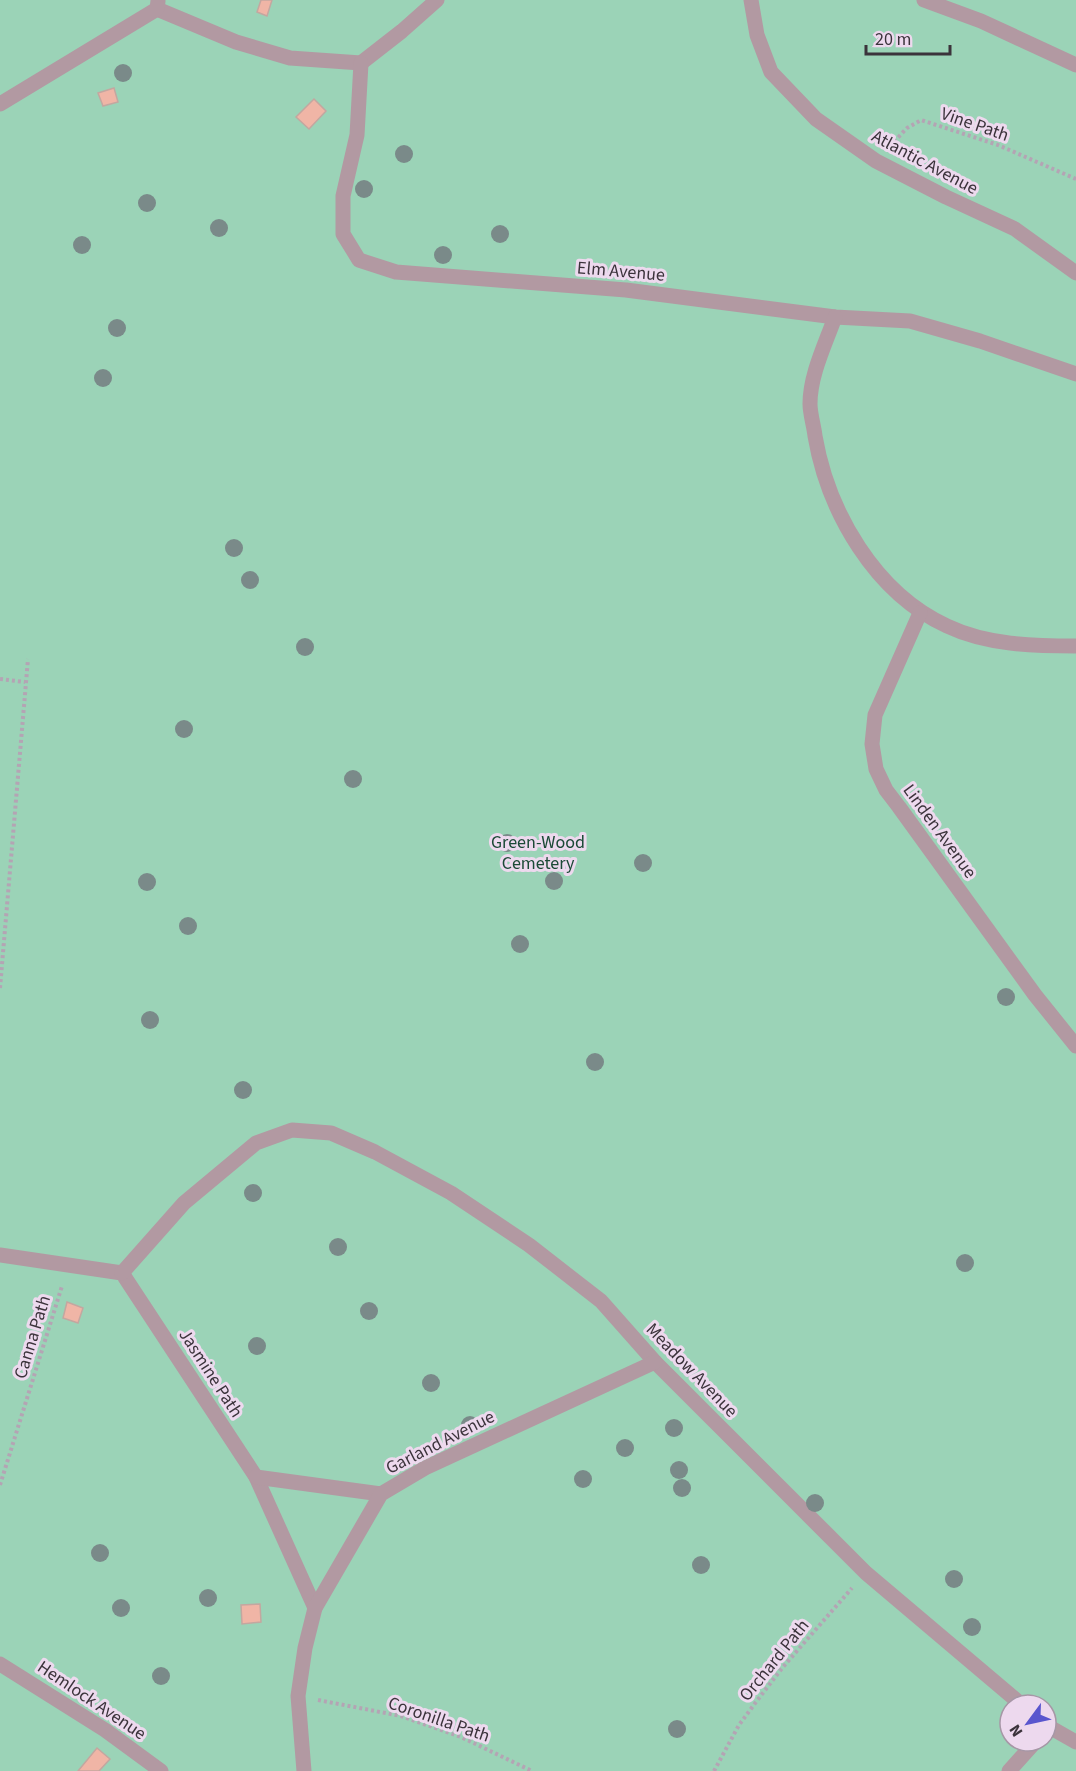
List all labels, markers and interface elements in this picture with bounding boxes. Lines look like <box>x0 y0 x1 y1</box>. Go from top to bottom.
scale bar <box>866 18 950 56</box>
text: 20 m <box>875 27 911 52</box>
street label: Vine Path <box>938 101 1012 148</box>
street label: Atlantic Avenue <box>867 124 982 201</box>
street label: Elm Avenue <box>576 255 666 288</box>
street label: Linden Avenue <box>897 779 982 884</box>
park label: Green-Wood Cemetery <box>491 830 585 876</box>
street label: Canna Path <box>8 1292 57 1382</box>
street label: Meadow Avenue <box>640 1318 743 1423</box>
street label: Jasmine Path <box>173 1324 249 1422</box>
street label: Garland Avenue <box>382 1404 499 1481</box>
street label: Orchard Path <box>734 1614 815 1707</box>
street label: Hemlock Avenue <box>32 1655 151 1746</box>
street label: Coronilla Path <box>385 1690 493 1749</box>
north arrow <box>998 1693 1058 1753</box>
text: N <box>1004 1720 1028 1741</box>

